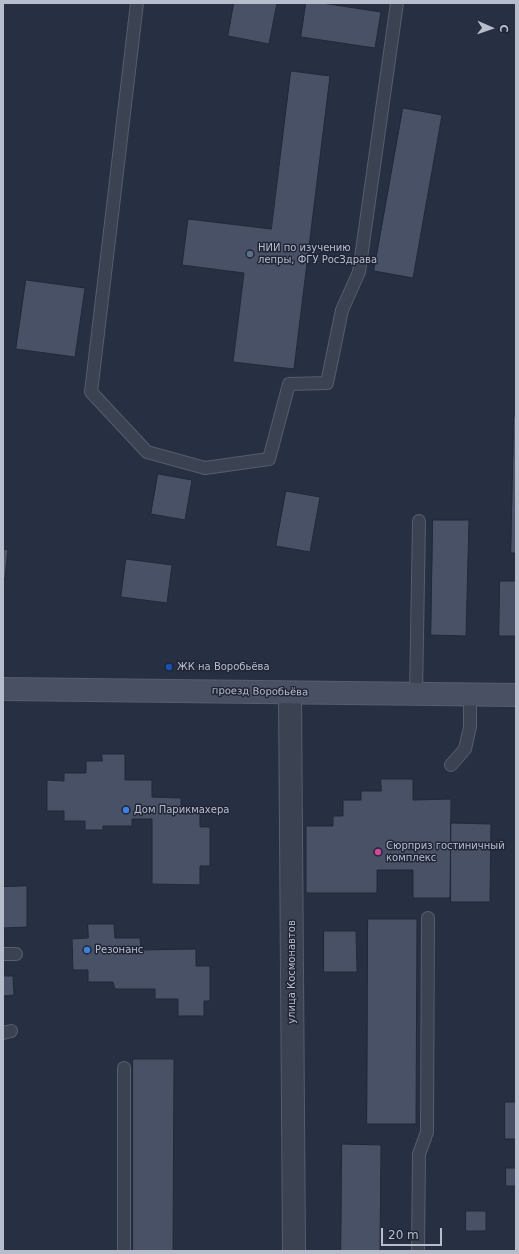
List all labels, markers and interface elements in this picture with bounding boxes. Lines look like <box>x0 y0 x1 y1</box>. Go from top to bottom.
north arrow <box>471 8 511 48</box>
text: С <box>497 24 510 33</box>
place label: НИИ по изучению лепры, ФГУ РосЗдрава <box>258 242 377 266</box>
marker: НИИ по изучению лепры, ФГУ РосЗдрава <box>245 249 255 259</box>
place label: ЖК на Воробьёва <box>177 661 270 673</box>
marker: ЖК на Воробьёва <box>164 662 174 672</box>
street label: проезд Воробьёва <box>212 685 308 699</box>
place label: Дом Парикмахера <box>134 804 229 816</box>
marker: Дом Парикмахера <box>121 805 131 815</box>
place label: Сюрприз гостиничный комплекс <box>386 840 505 864</box>
marker: Сюрприз гостиничный комплекс <box>373 847 383 857</box>
street label: улица Космонавтов <box>286 920 298 1024</box>
place label: Резонанс <box>95 944 143 956</box>
marker: Резонанс <box>82 945 92 955</box>
scale bar <box>383 1220 444 1246</box>
text: 20 m <box>388 1228 419 1242</box>

